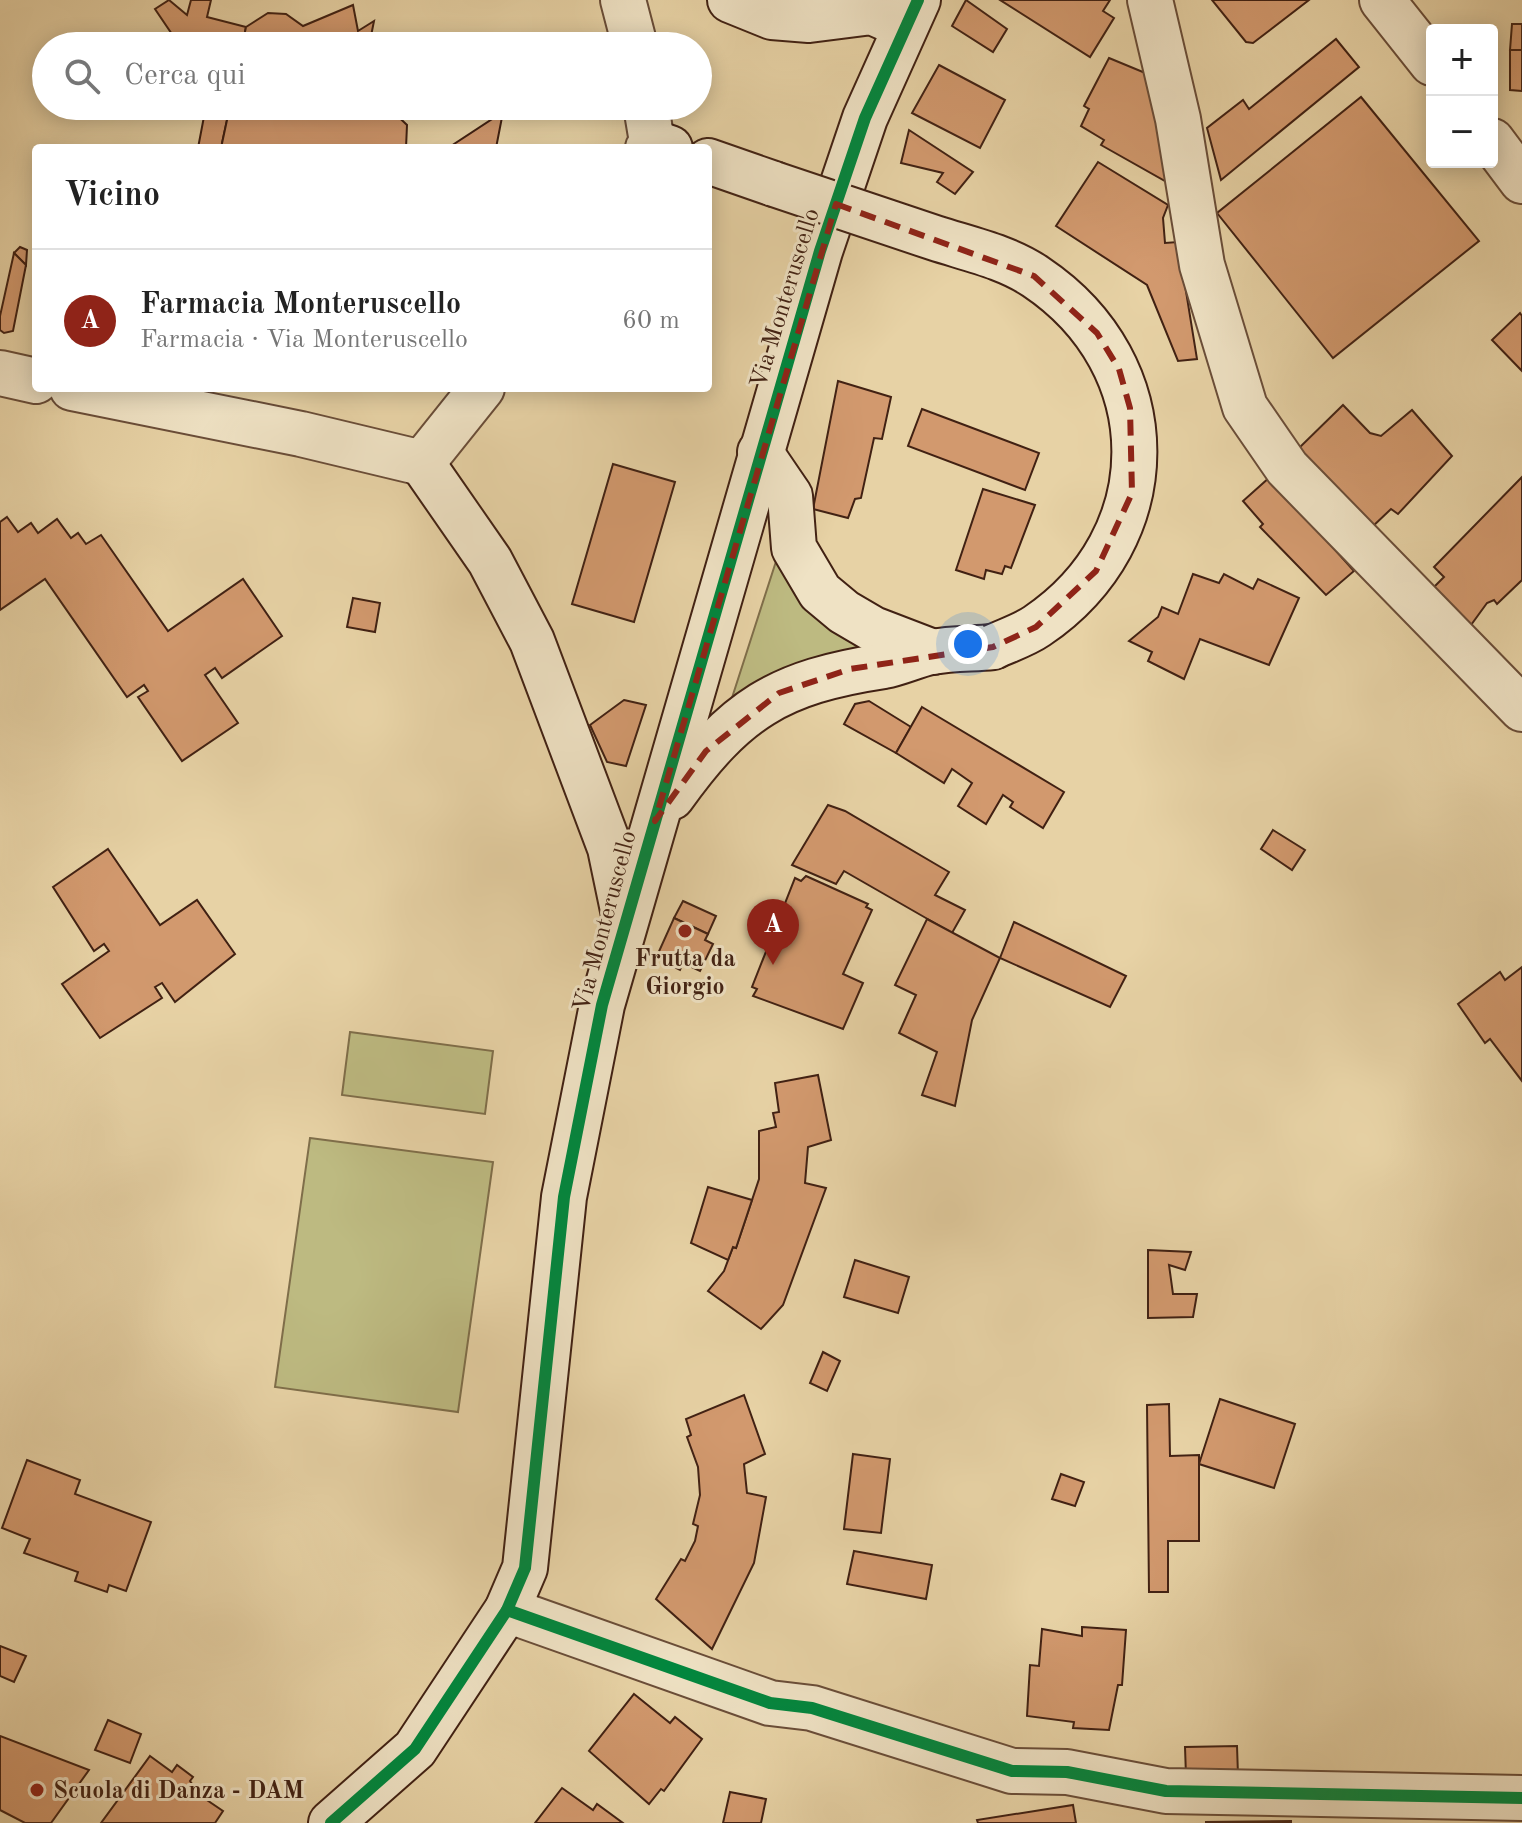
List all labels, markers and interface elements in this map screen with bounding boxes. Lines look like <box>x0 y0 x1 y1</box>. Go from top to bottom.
map controls <box>1426 24 1498 168</box>
button: + <box>1426 24 1498 96</box>
search box <box>32 32 712 120</box>
icon: search <box>60 54 104 98</box>
text: Cerca qui <box>124 61 246 91</box>
button: − <box>1426 96 1498 168</box>
text: Vicino <box>64 179 160 213</box>
street label: Via Monteruscello <box>747 206 825 391</box>
text: Farmacia Monteruscello <box>140 290 461 320</box>
text: A <box>80 308 100 334</box>
text: 60 m <box>622 308 680 334</box>
text: Farmacia · Via Monteruscello <box>140 327 468 353</box>
your location <box>948 624 988 664</box>
street label: Via Monteruscello <box>570 828 642 1015</box>
pin: A <box>747 899 799 965</box>
marker: Frutta da Giorgio <box>676 922 694 940</box>
place label: Frutta da Giorgio <box>634 948 736 1000</box>
place label: Scuola di Danza - DAM <box>53 1780 304 1804</box>
marker: Scuola di Danza - DAM <box>28 1781 46 1799</box>

